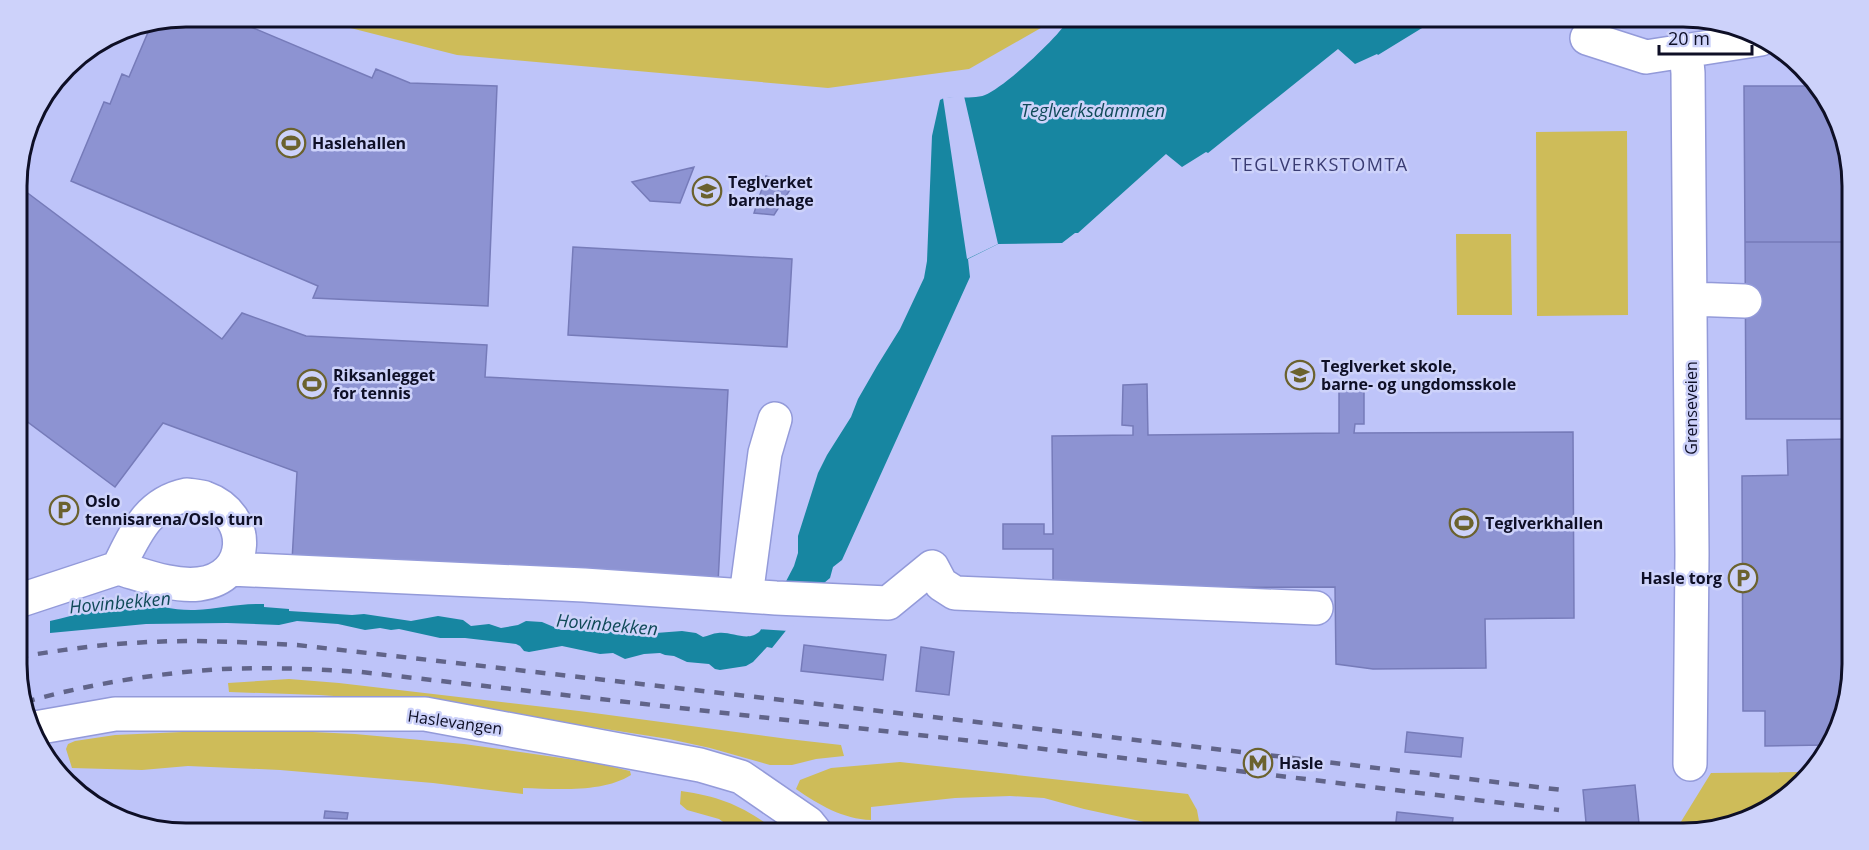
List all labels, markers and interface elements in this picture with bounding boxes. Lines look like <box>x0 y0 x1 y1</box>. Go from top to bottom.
scale bar <box>1659 18 1752 56</box>
text: 20 m <box>1668 26 1710 50</box>
water label: Teglverksdammen <box>1021 98 1165 122</box>
sports icon: Haslehallen <box>275 127 307 159</box>
place label: Haslehallen <box>312 132 406 154</box>
district label: TEGLVERKSTOMTA <box>1231 152 1409 176</box>
place label: Teglverket barnehage <box>728 171 814 211</box>
school or university icon: Teglverket barnehage <box>691 175 723 207</box>
place label: Teglverket skole, barne- og ungdomsskole <box>1321 355 1516 395</box>
school or university icon: Teglverket skole, barne- og ungdomsskole <box>1284 359 1316 391</box>
street label: Grenseveien <box>1680 361 1702 455</box>
place label: Riksanlegget for tennis <box>333 364 435 404</box>
sports icon: Riksanlegget for tennis <box>296 368 328 400</box>
place label: Oslo tennisarena/Oslo turn <box>85 490 263 530</box>
parking icon: Oslo tennisarena/Oslo turn <box>48 494 80 526</box>
sports icon: Teglverkhallen <box>1448 507 1480 539</box>
place label: Teglverkhallen <box>1485 512 1603 534</box>
parking icon: Hasle torg <box>1727 562 1759 594</box>
place label: Hasle torg <box>1640 567 1722 589</box>
water label: Hovinbekken <box>68 586 172 618</box>
water label: Hovinbekken <box>555 608 659 640</box>
street label: Haslevangen <box>406 704 504 740</box>
metro station icon: Hasle <box>1242 747 1274 779</box>
place label: Hasle <box>1279 752 1323 774</box>

